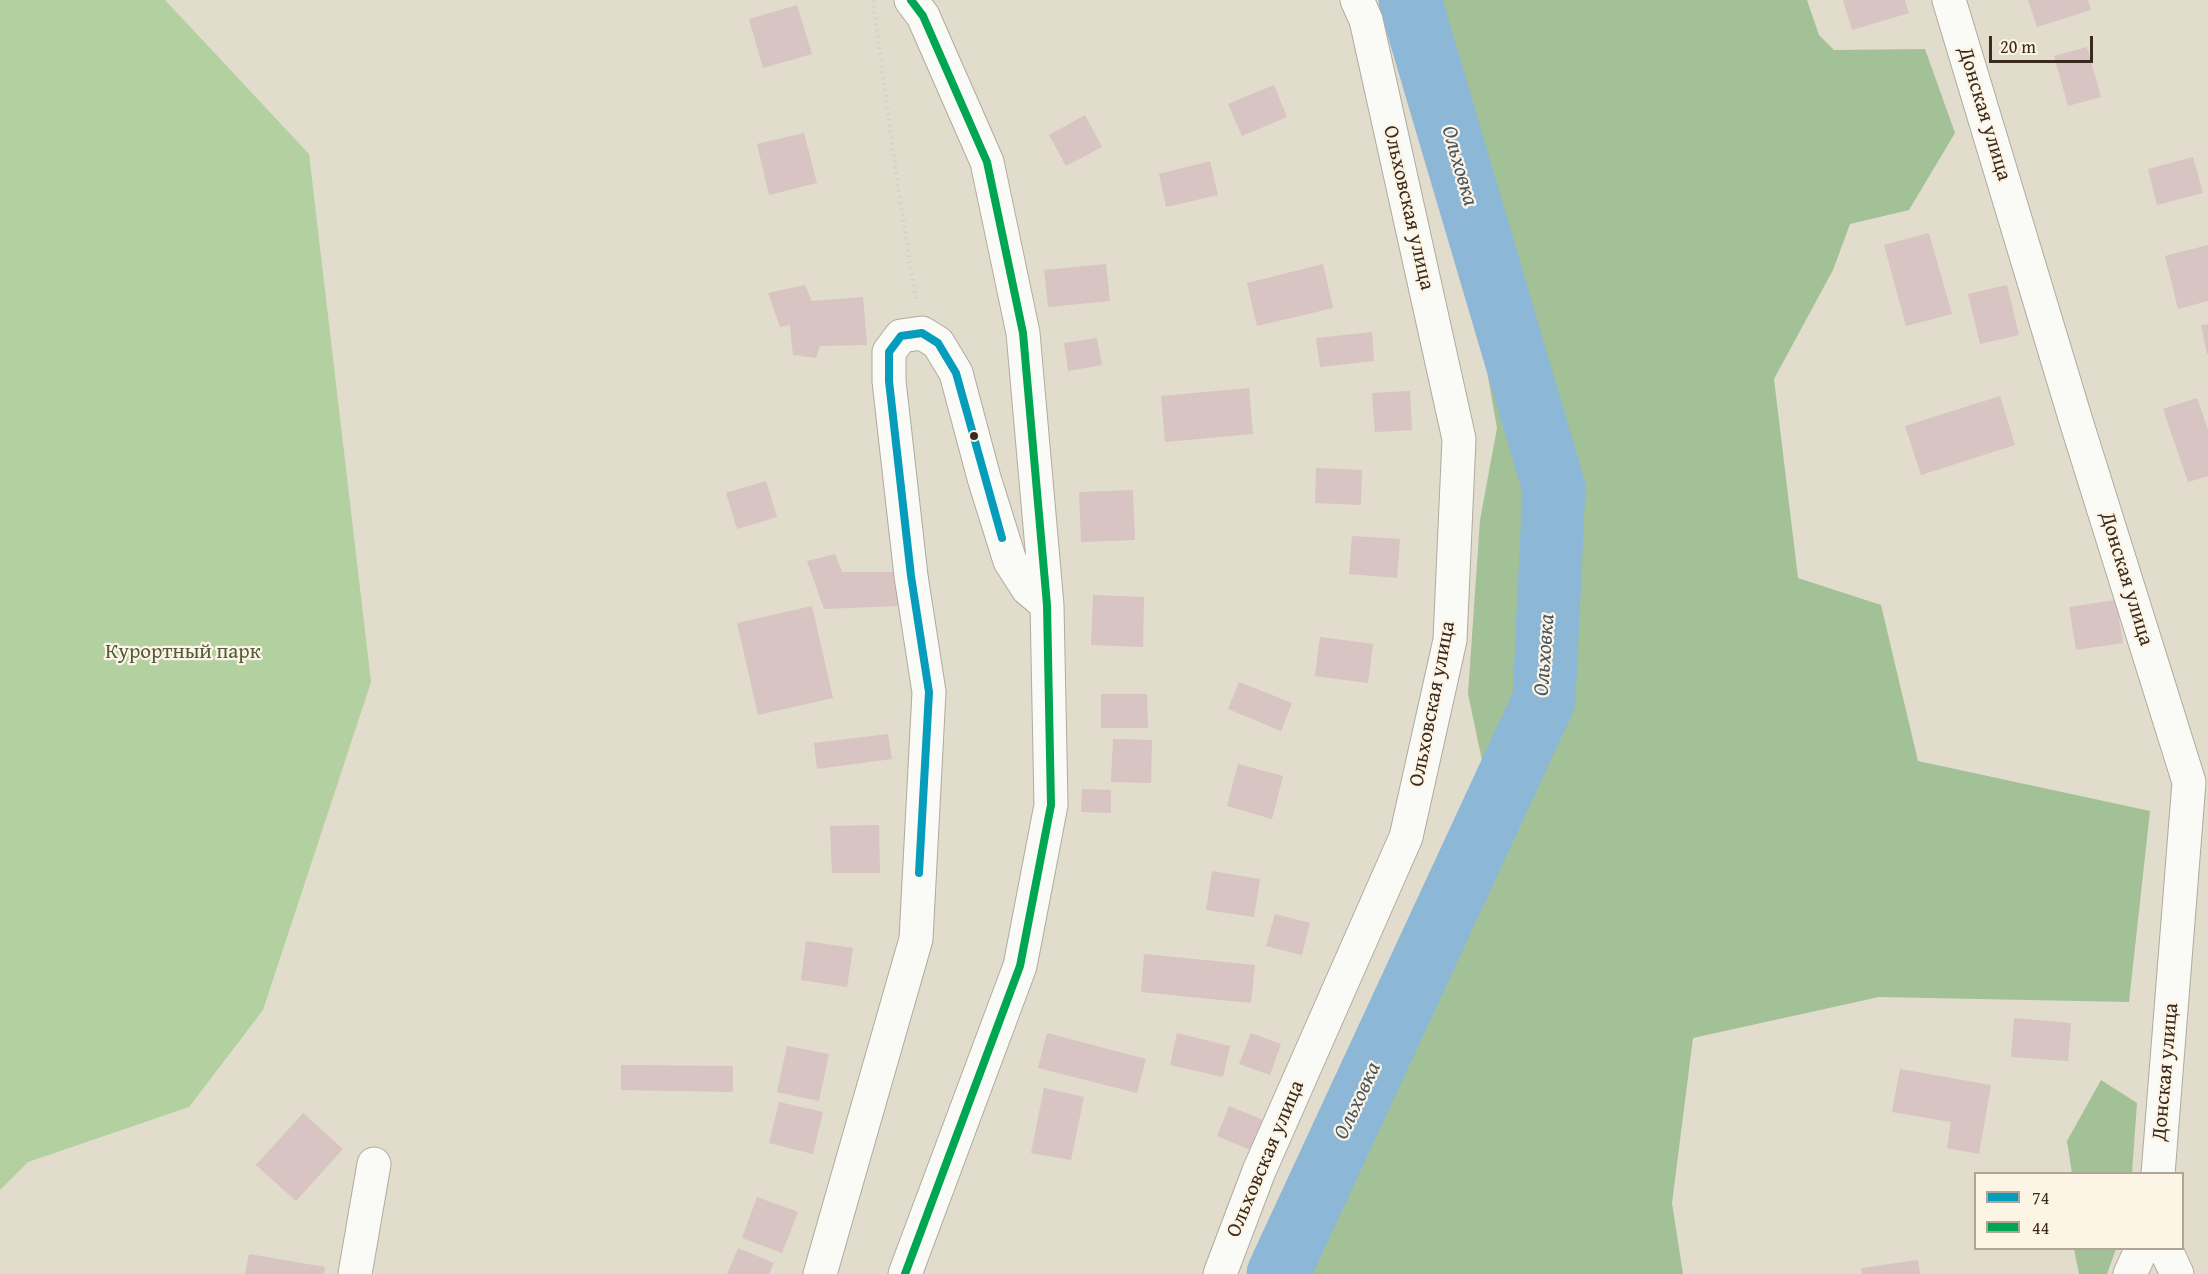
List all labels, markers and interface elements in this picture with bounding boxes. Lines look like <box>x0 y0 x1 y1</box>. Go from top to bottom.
scale bar <box>1992 24 2096 62</box>
text: 20 m <box>2000 33 2036 60</box>
street label: Донская улица <box>1952 44 2016 184</box>
street label: Ольховская улица <box>1377 123 1439 293</box>
water label: Ольховка <box>1435 123 1483 209</box>
unlabelled marker <box>968 430 980 442</box>
street label: Донская улица <box>2094 509 2158 649</box>
water label: Ольховка <box>1529 613 1561 697</box>
street label: Ольховская улица <box>1405 619 1461 789</box>
park label: Курортный парк <box>105 640 261 666</box>
street label: Донская улица <box>2147 1002 2185 1142</box>
water label: Ольховка <box>1329 1058 1387 1144</box>
street label: Ольховская улица <box>1222 1077 1310 1241</box>
legend <box>1974 1172 2184 1250</box>
text: 74 <box>2032 1184 2049 1211</box>
text: 44 <box>2032 1214 2049 1241</box>

